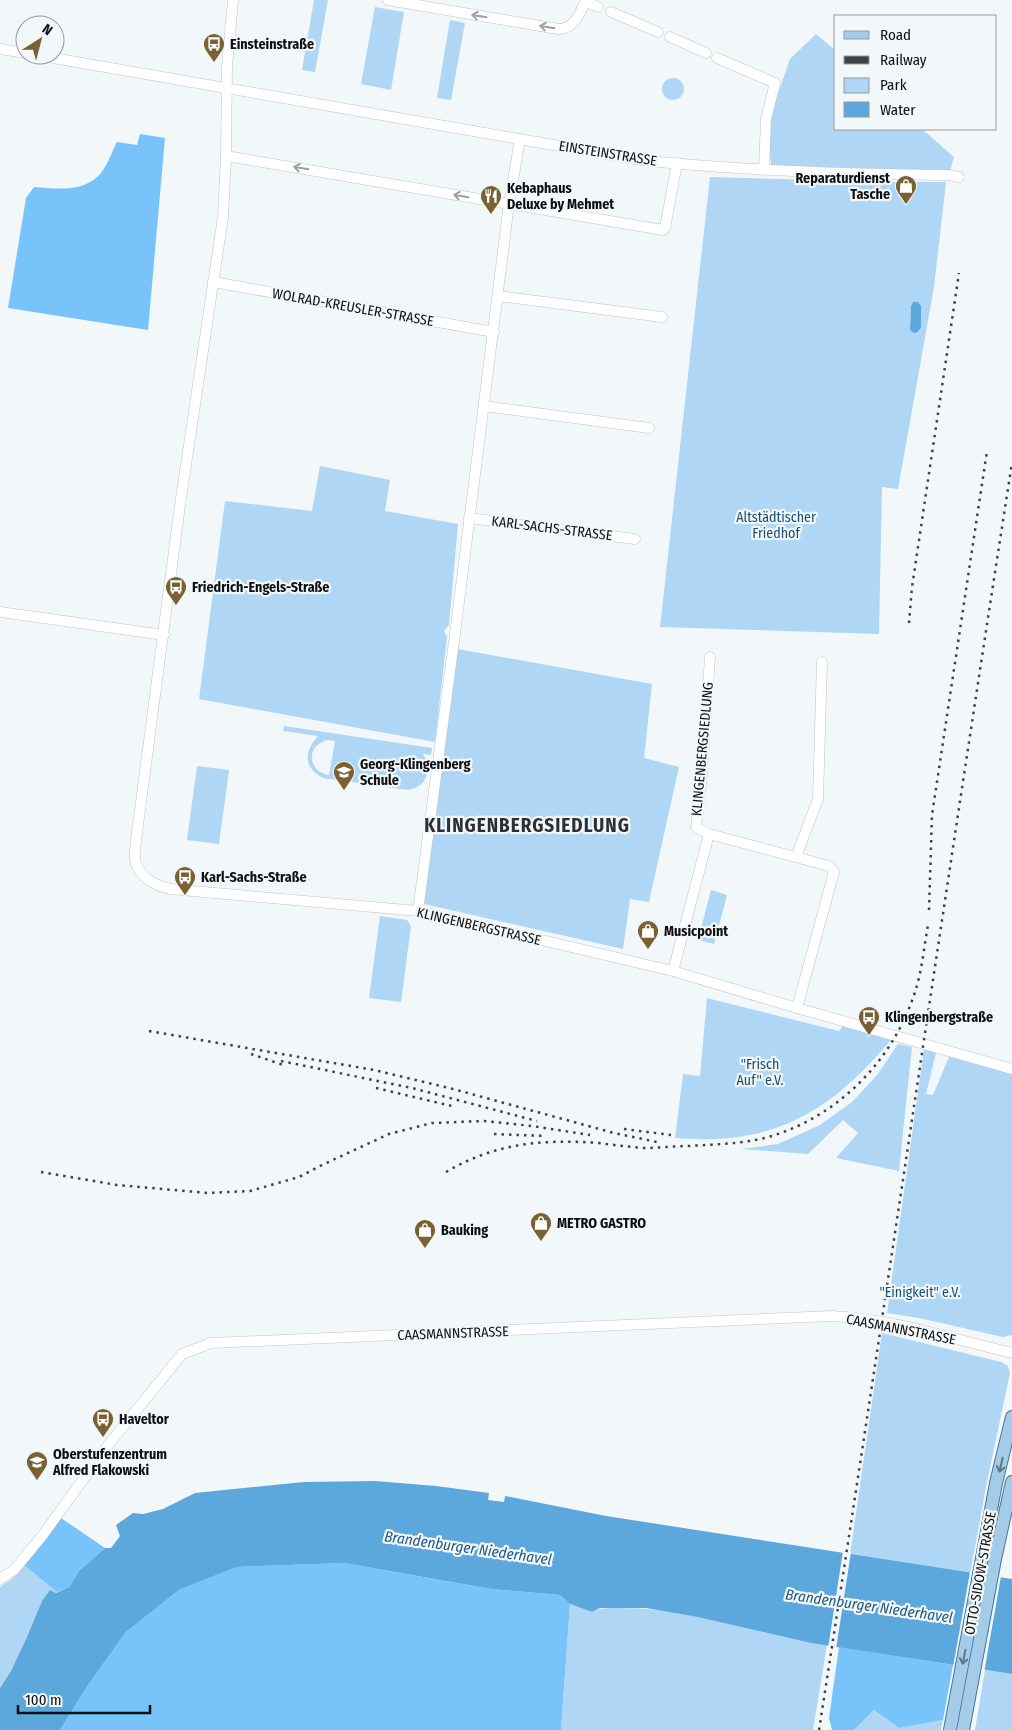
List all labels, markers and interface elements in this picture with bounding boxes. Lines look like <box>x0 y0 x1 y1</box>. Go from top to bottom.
one-way arrow <box>472 10 488 20</box>
north arrow <box>15 15 65 65</box>
legend <box>834 15 997 130</box>
text: N <box>39 21 56 39</box>
one-way arrow <box>540 22 556 32</box>
text: Road <box>880 26 911 44</box>
bus stop icon: Einsteinstraße <box>202 32 226 63</box>
place label: Einsteinstraße <box>230 36 314 53</box>
text: Railway <box>880 51 927 69</box>
text: Park <box>880 76 907 94</box>
text: Water <box>880 101 916 119</box>
street label: EINSTEINSTRASSE <box>558 137 659 170</box>
one-way arrow <box>294 163 310 173</box>
place label: Reparaturdienst Tasche <box>795 170 891 203</box>
shop icon: Reparaturdienst Tasche <box>894 174 918 205</box>
place label: Kebaphaus Deluxe by Mehmet <box>507 180 615 213</box>
restaurant icon: Kebaphaus Deluxe by Mehmet <box>479 184 503 215</box>
one-way arrow <box>454 190 470 200</box>
street label: WOLRAD-KREUSLER-STRASSE <box>271 285 435 330</box>
park label: Altstädtischer Friedhof <box>736 509 816 542</box>
street label: KARL-SACHS-STRASSE <box>491 513 614 544</box>
bus stop icon: Friedrich-Engels-Straße <box>164 575 188 606</box>
place label: Friedrich-Engels-Straße <box>192 579 329 596</box>
street label: KLINGENBERGSIEDLUNG <box>688 681 717 817</box>
place label: Georg-Klingenberg Schule <box>360 756 471 789</box>
school or university icon: Georg-Klingenberg Schule <box>332 760 356 791</box>
district label: KLINGENBERGSIEDLUNG <box>424 814 630 837</box>
bus stop icon: Karl-Sachs-Straße <box>173 865 197 896</box>
place label: Karl-Sachs-Straße <box>201 869 307 886</box>
street label: KLINGENBERGSTRASSE <box>415 904 543 949</box>
shop icon: Musicpoint <box>636 919 660 950</box>
place label: Musicpoint <box>664 923 729 940</box>
bus stop icon: Klingenbergstraße <box>857 1005 881 1036</box>
place label: Klingenbergstraße <box>885 1009 993 1026</box>
park label: "Frisch Auf" e.V. <box>737 1056 784 1089</box>
shop icon: METRO GASTRO <box>529 1211 553 1242</box>
place label: METRO GASTRO <box>557 1215 646 1232</box>
shop icon: Bauking <box>413 1218 437 1249</box>
place label: Bauking <box>441 1222 488 1239</box>
park label: "Einigkeit" e.V. <box>879 1284 961 1301</box>
street label: CAASMANNSTRASSE <box>845 1311 958 1349</box>
street label: CAASMANNSTRASSE <box>397 1323 509 1344</box>
bus stop icon: Haveltor <box>91 1407 115 1438</box>
place label: Haveltor <box>119 1411 170 1428</box>
place label: Oberstufenzentrum Alfred Flakowski <box>52 1446 167 1479</box>
school or university icon: Oberstufenzentrum Alfred Flakowski <box>25 1450 49 1481</box>
one-way arrow <box>996 1456 1005 1472</box>
street label: OTTO-SIDOW-STRASSE <box>961 1510 1000 1636</box>
water label: Brandenburger Niederhavel <box>383 1527 553 1569</box>
water label: Brandenburger Niederhavel <box>784 1585 954 1627</box>
one-way arrow <box>959 1648 969 1664</box>
scale bar <box>18 1682 150 1714</box>
text: 100 m <box>25 1691 62 1709</box>

